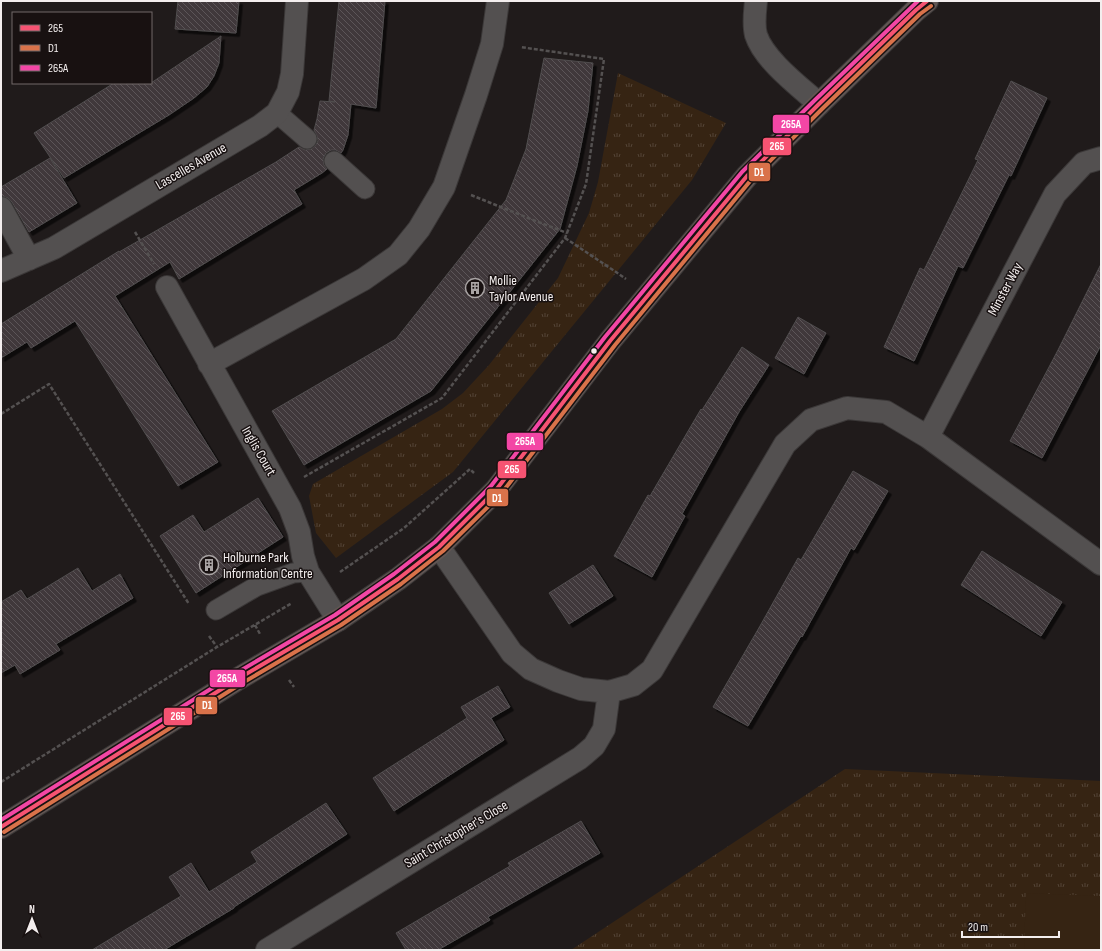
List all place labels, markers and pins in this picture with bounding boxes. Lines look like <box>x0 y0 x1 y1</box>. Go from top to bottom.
place label: Mollie Taylor Avenue <box>489 272 553 305</box>
building icon: Mollie Taylor Avenue <box>464 277 486 299</box>
unlabelled marker <box>589 346 599 356</box>
place label: Holburne Park Information Centre <box>223 549 313 582</box>
building icon: Holburne Park Information Centre <box>198 554 220 576</box>

